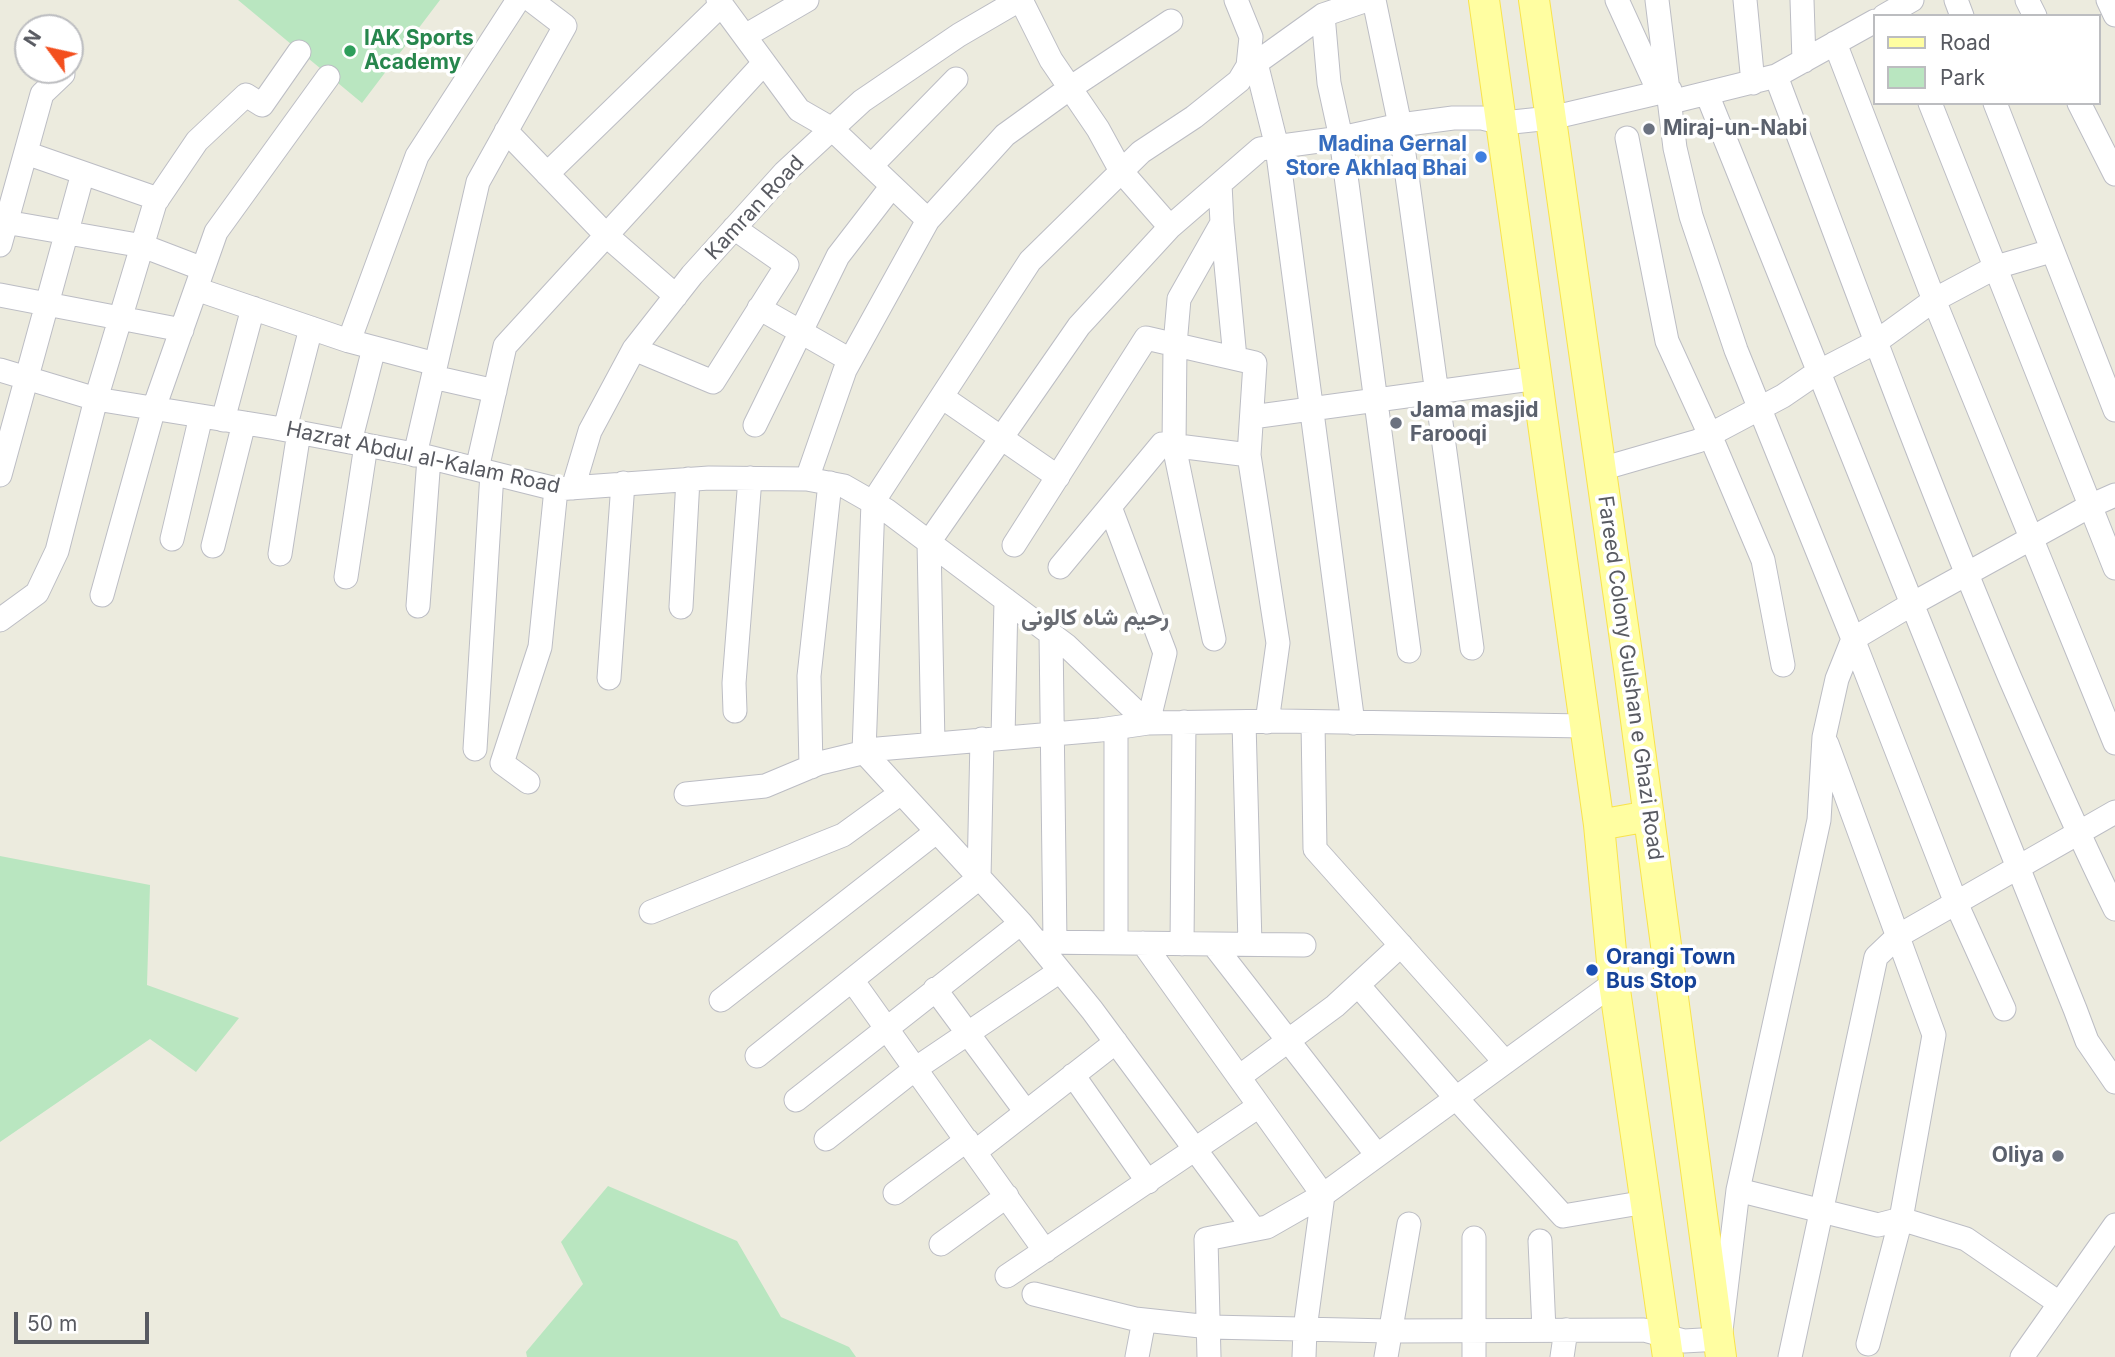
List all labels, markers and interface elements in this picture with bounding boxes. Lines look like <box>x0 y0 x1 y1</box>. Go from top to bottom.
north arrow <box>14 14 84 84</box>
legend <box>1874 14 2101 105</box>
text: N <box>19 26 46 51</box>
place label: IAK Sports Academy <box>364 26 474 76</box>
text: Road <box>1940 30 1991 55</box>
marker: IAK Sports Academy <box>342 43 358 59</box>
text: Park <box>1940 65 1985 90</box>
place label: Miraj-un-Nabi <box>1663 116 1807 142</box>
marker: Miraj-un-Nabi <box>1641 121 1657 137</box>
place label: Madina Gernal Store Akhlaq Bhai <box>1285 132 1467 182</box>
marker: Madina Gernal Store Akhlaq Bhai <box>1473 149 1489 165</box>
street label: Kamran Road <box>700 151 810 265</box>
place label: Jama masjid Farooqi <box>1410 398 1539 448</box>
marker: Jama masjid Farooqi <box>1388 415 1404 431</box>
street label: Hazrat Abdul al-Kalam Road <box>284 417 562 499</box>
street label: Fareed Colony Gulshan e Ghazi Road <box>1592 494 1668 862</box>
district label: رحیم شاہ کالونی <box>1021 604 1169 632</box>
place label: Orangi Town Bus Stop <box>1606 945 1736 995</box>
marker: Orangi Town Bus Stop <box>1584 962 1600 978</box>
place label: Oliya <box>1992 1143 2044 1169</box>
marker: Oliya <box>2050 1148 2066 1164</box>
scale bar <box>18 1298 152 1342</box>
text: 50 m <box>27 1311 77 1336</box>

